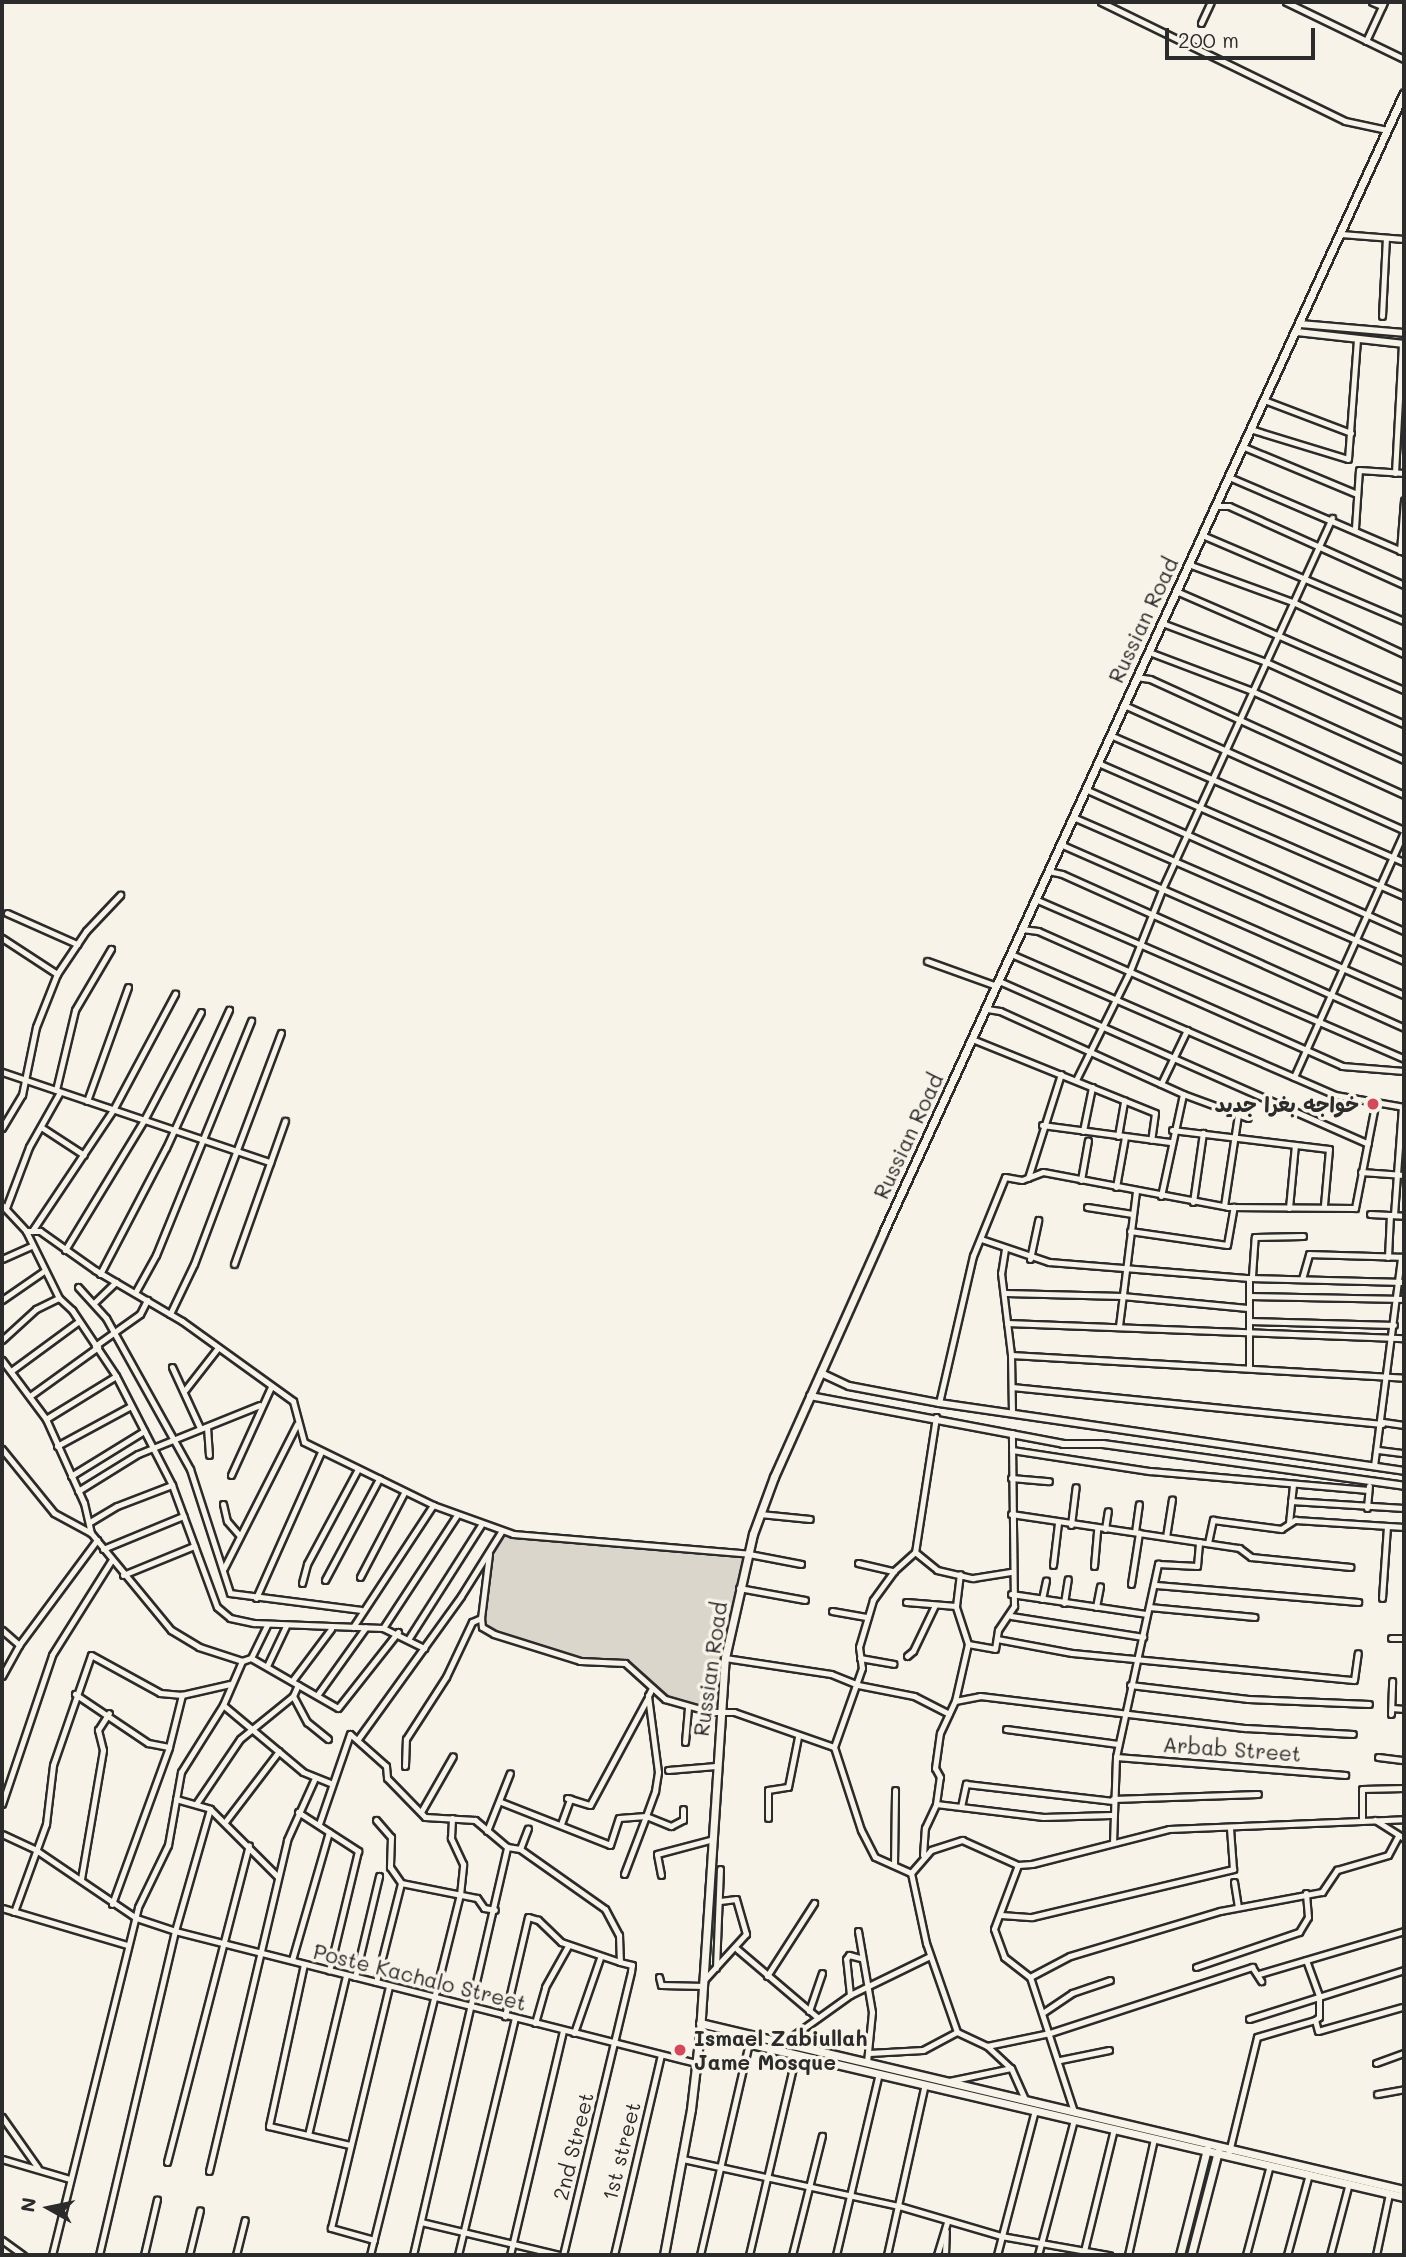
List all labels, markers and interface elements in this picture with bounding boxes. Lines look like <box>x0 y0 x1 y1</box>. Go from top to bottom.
scale bar <box>1168 14 1318 58</box>
text: 200 m <box>1178 26 1239 53</box>
street label: Russian Road <box>1103 553 1183 687</box>
street label: Russian Road <box>868 1069 948 1203</box>
place label: خواجه بغرا جدید <box>1215 1091 1359 1117</box>
marker: خواجه بغرا جدید <box>1365 1096 1381 1112</box>
street label: Russian Road <box>688 1600 732 1738</box>
street label: Arbab Street <box>1162 1732 1302 1766</box>
street label: Poste Kachalo Street <box>311 1938 529 2016</box>
place label: Ismael Zabiullah Jame Mosque <box>694 2025 867 2075</box>
marker: Ismael Zabiullah Jame Mosque <box>672 2042 688 2058</box>
street label: 2nd Street <box>547 2089 599 2203</box>
street label: 1st street <box>597 2099 645 2203</box>
north arrow <box>14 2173 84 2243</box>
text: N <box>14 2196 41 2214</box>

